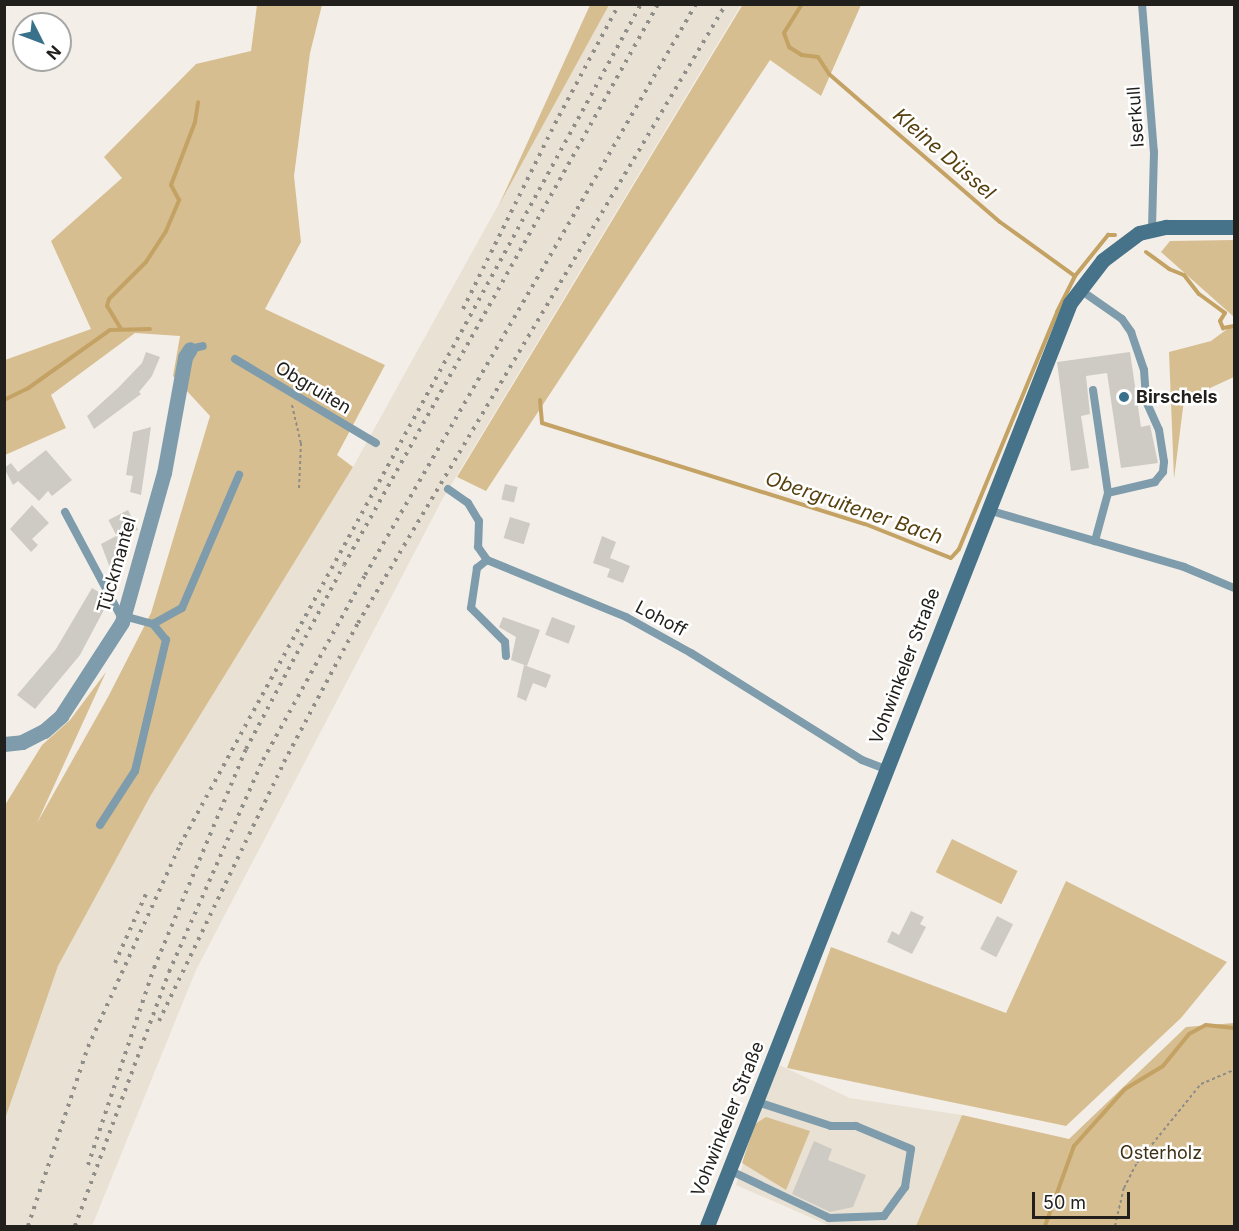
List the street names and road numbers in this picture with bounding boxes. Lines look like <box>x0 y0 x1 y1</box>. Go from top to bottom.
street label: Iserkull <box>1123 86 1149 148</box>
street label: Obgruiten <box>271 357 355 419</box>
street label: Tückmantel <box>93 515 141 615</box>
street label: Vohwinkeler Straße <box>865 585 945 747</box>
street label: Lohoff <box>632 597 690 641</box>
street label: Vohwinkeler Straße <box>687 1038 769 1200</box>

